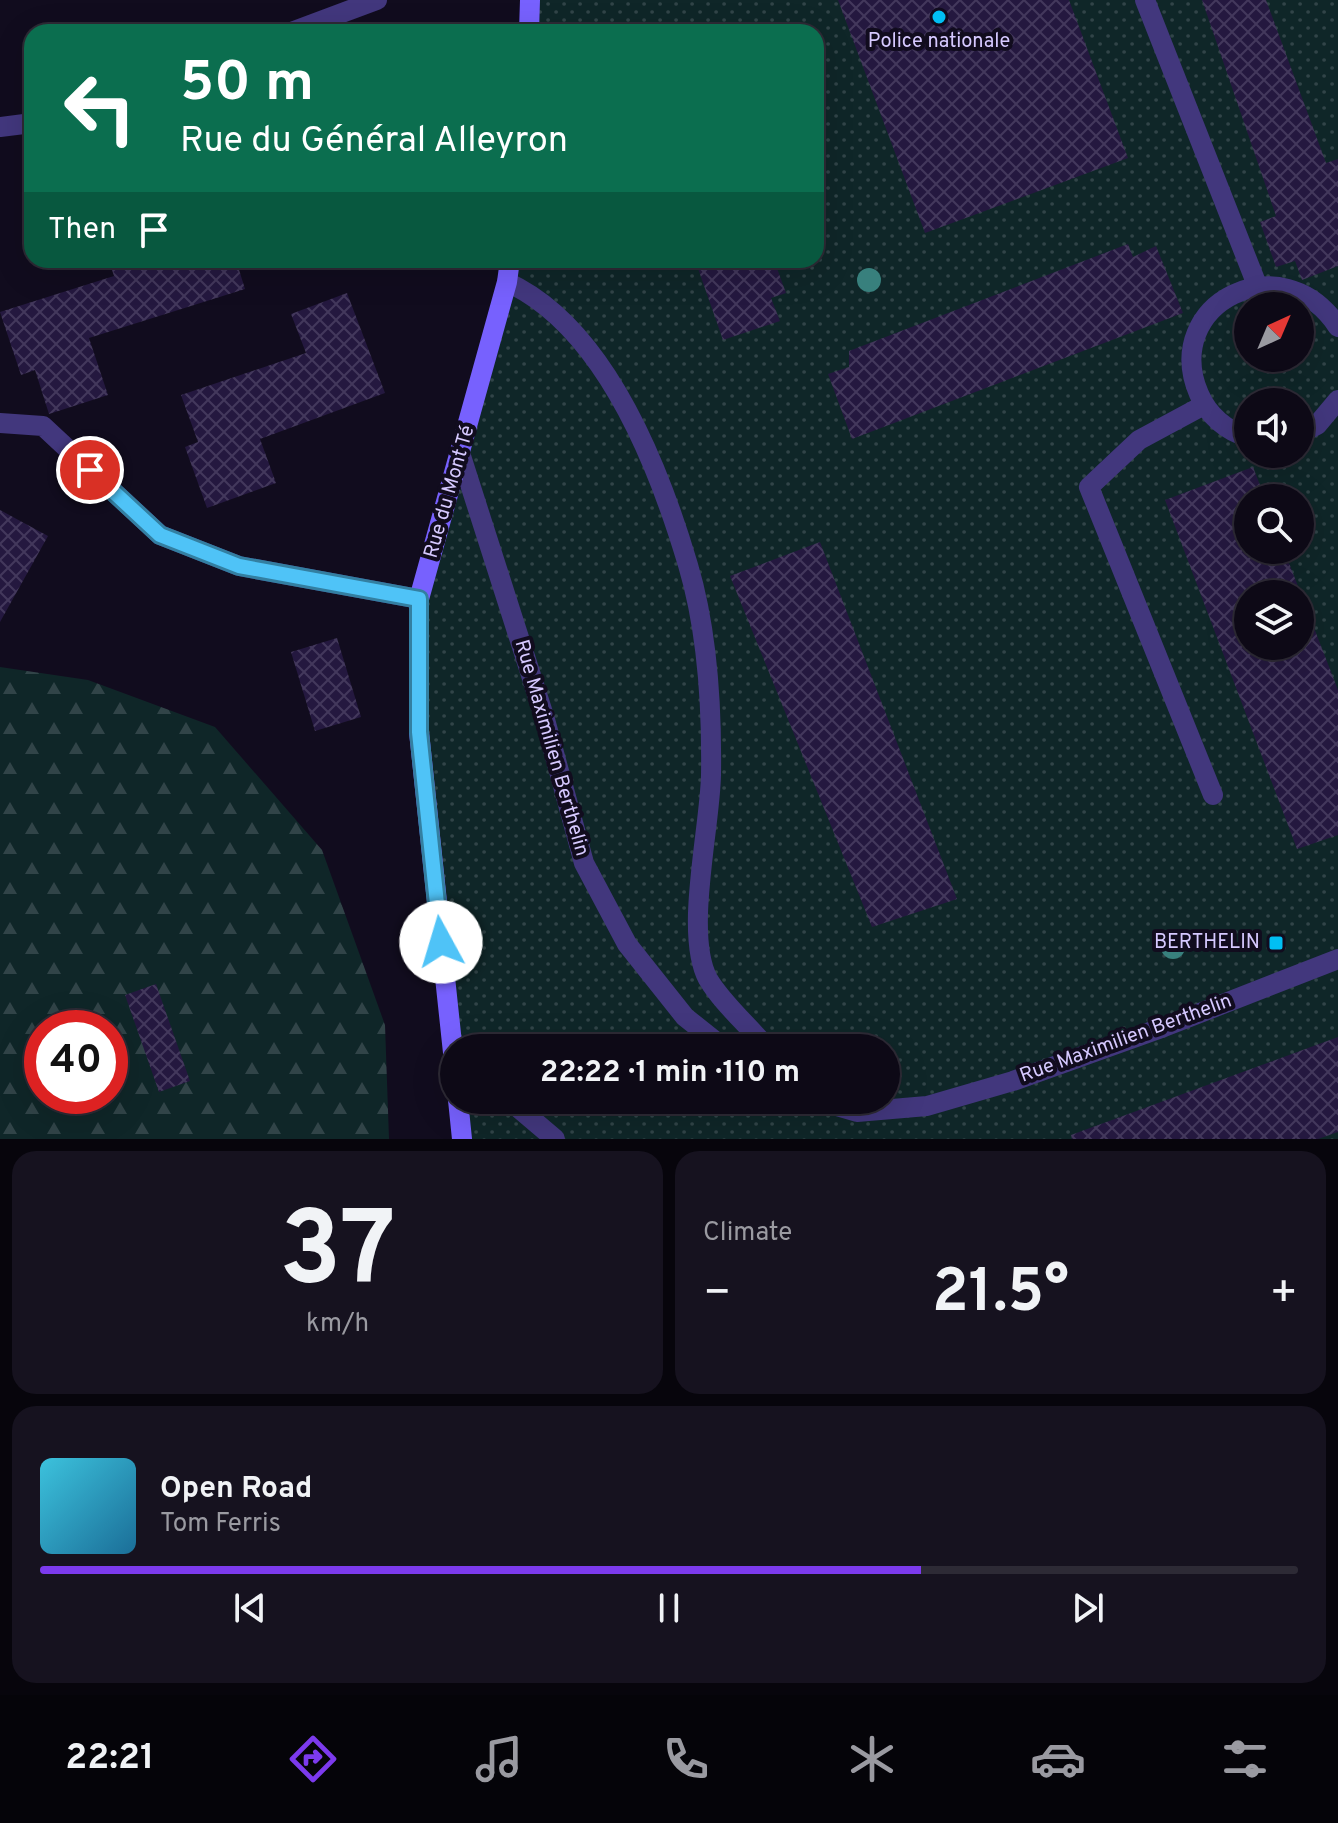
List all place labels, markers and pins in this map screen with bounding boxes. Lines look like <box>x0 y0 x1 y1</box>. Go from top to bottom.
marker: Police nationale <box>930 8 948 26</box>
place label: Police nationale <box>868 29 1010 55</box>
pin <box>56 436 124 504</box>
place label: BERTHELIN <box>1154 930 1260 956</box>
marker: BERTHELIN <box>1267 934 1285 952</box>

